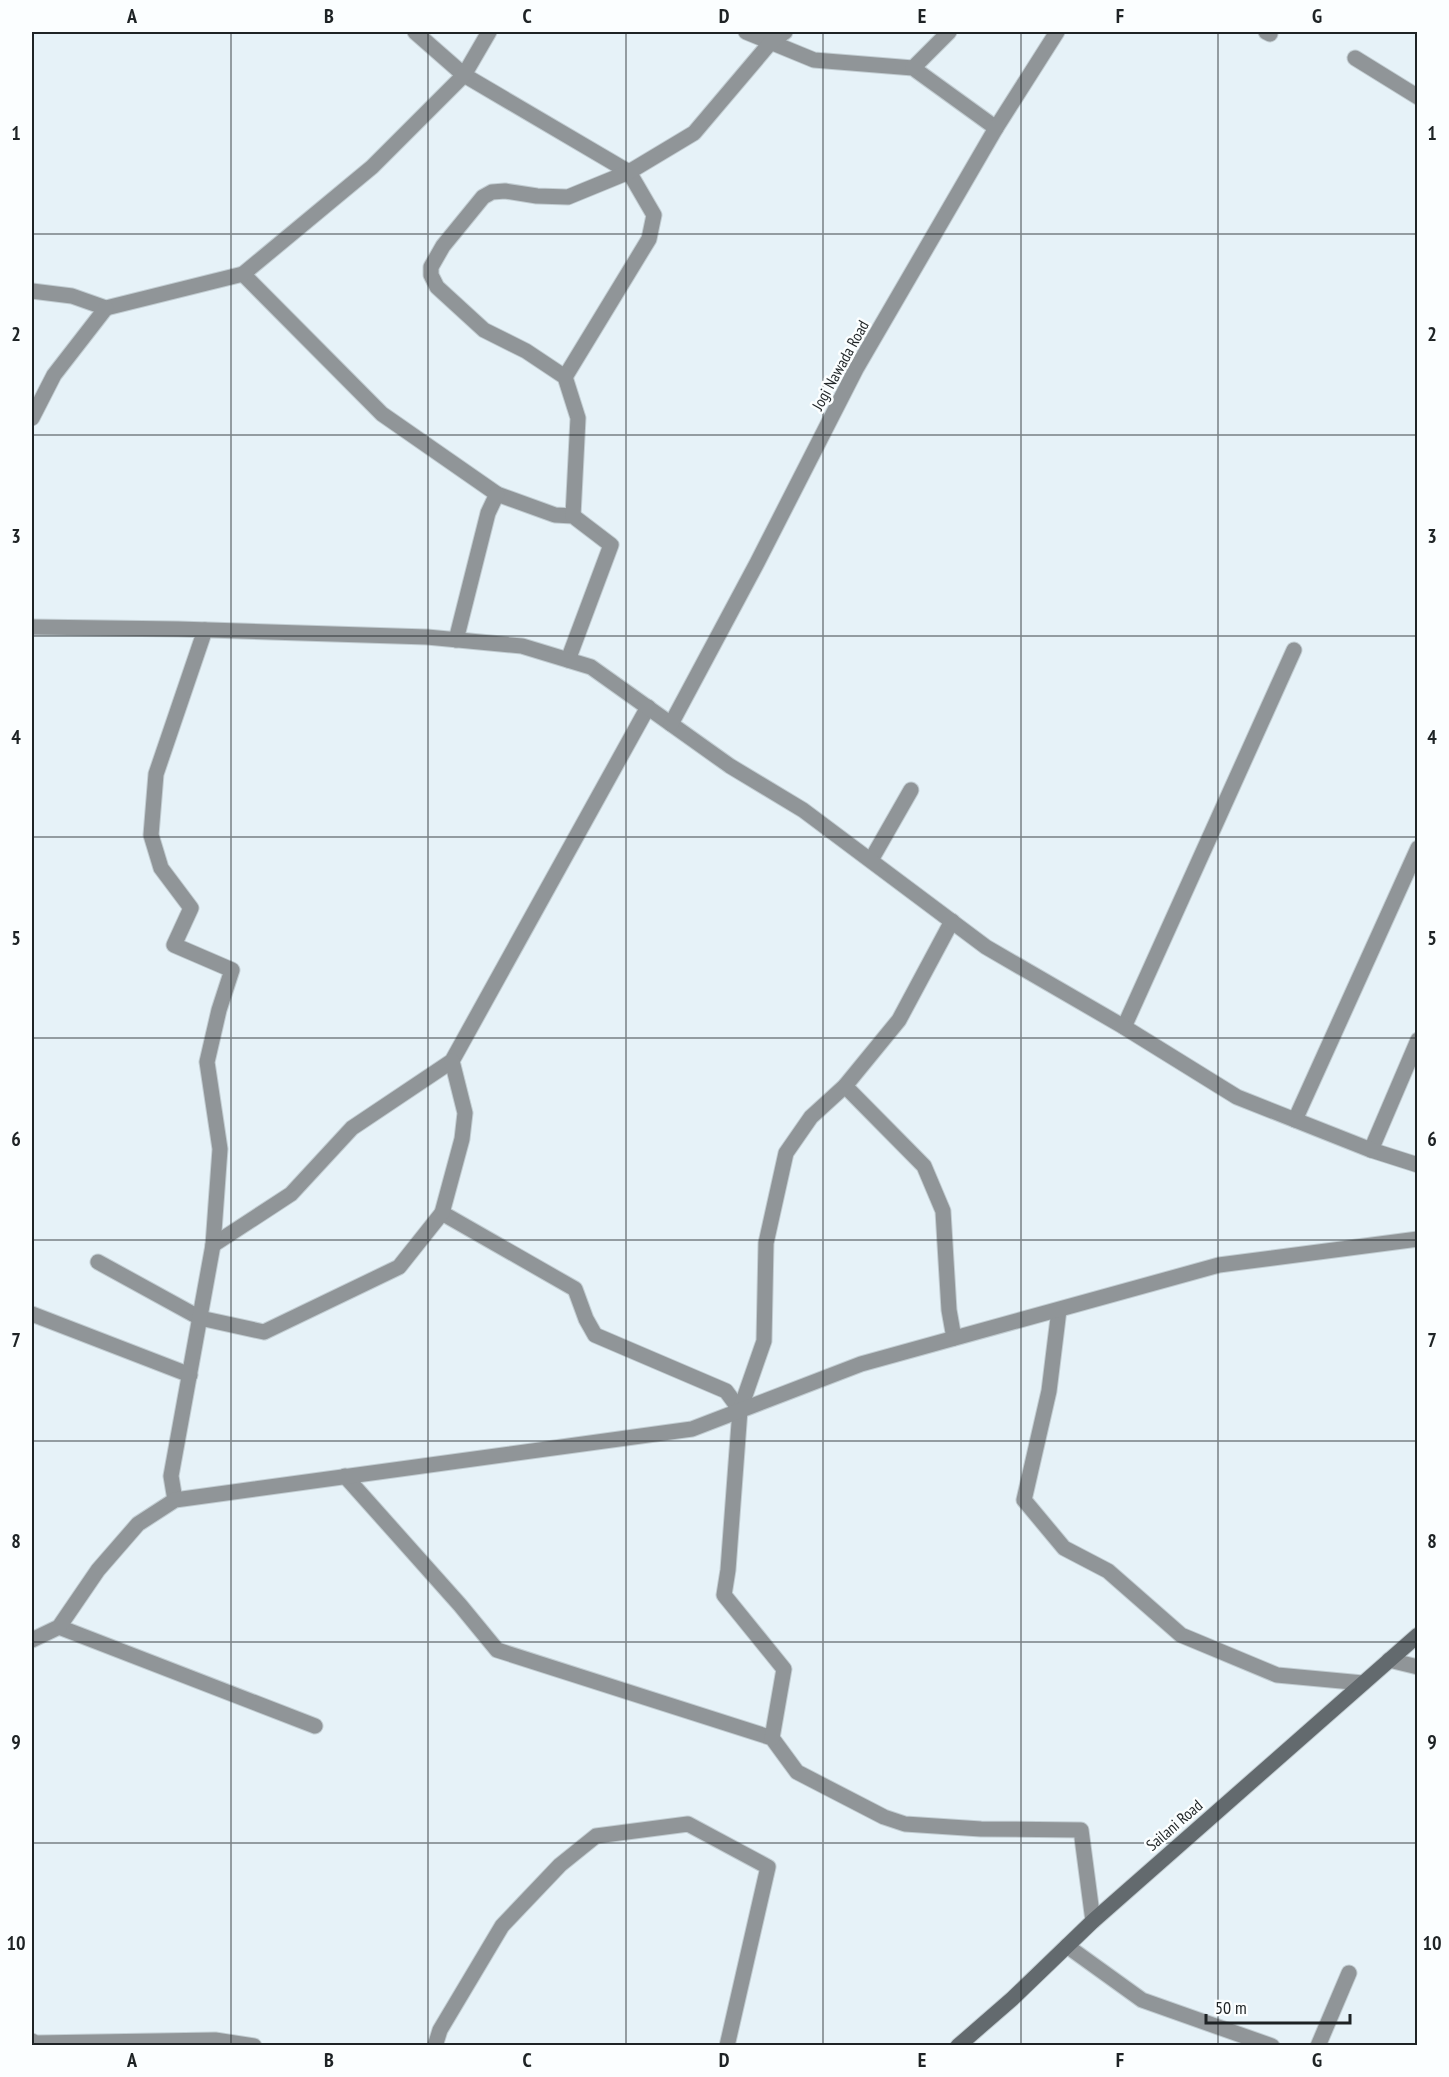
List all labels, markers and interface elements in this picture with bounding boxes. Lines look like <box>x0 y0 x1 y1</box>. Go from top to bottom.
text: A <box>126 3 138 29</box>
text: B <box>324 3 334 29</box>
text: C <box>522 3 532 29</box>
text: D <box>719 3 730 29</box>
text: E <box>918 3 926 29</box>
text: F <box>1116 3 1124 29</box>
text: G <box>1312 3 1322 29</box>
text: 1 <box>11 120 21 146</box>
text: 1 <box>1427 120 1437 146</box>
street label: Jogi Nawada Road <box>807 317 873 414</box>
text: 2 <box>11 321 21 347</box>
text: 2 <box>1427 321 1437 347</box>
text: 3 <box>11 523 21 549</box>
text: 3 <box>1427 523 1437 549</box>
text: 4 <box>11 724 21 750</box>
text: 4 <box>1427 724 1437 750</box>
text: 5 <box>11 925 21 951</box>
text: 5 <box>1427 925 1437 951</box>
text: 6 <box>11 1126 21 1152</box>
text: 6 <box>1427 1126 1437 1152</box>
text: 7 <box>11 1327 21 1353</box>
text: 7 <box>1427 1327 1437 1353</box>
text: 8 <box>11 1528 21 1554</box>
text: 8 <box>1427 1528 1437 1554</box>
text: 9 <box>11 1729 21 1755</box>
text: 9 <box>1427 1729 1437 1755</box>
street label: Sailani Road <box>1142 1795 1206 1855</box>
text: 10 <box>6 1930 26 1956</box>
text: 10 <box>1422 1930 1442 1956</box>
scale bar <box>1206 1987 1350 2025</box>
text: 50 m <box>1215 1996 1247 2019</box>
text: A <box>126 2047 138 2073</box>
text: B <box>324 2047 334 2073</box>
text: C <box>522 2047 532 2073</box>
text: D <box>719 2047 730 2073</box>
text: E <box>918 2047 926 2073</box>
text: F <box>1116 2047 1124 2073</box>
text: G <box>1312 2047 1322 2073</box>

